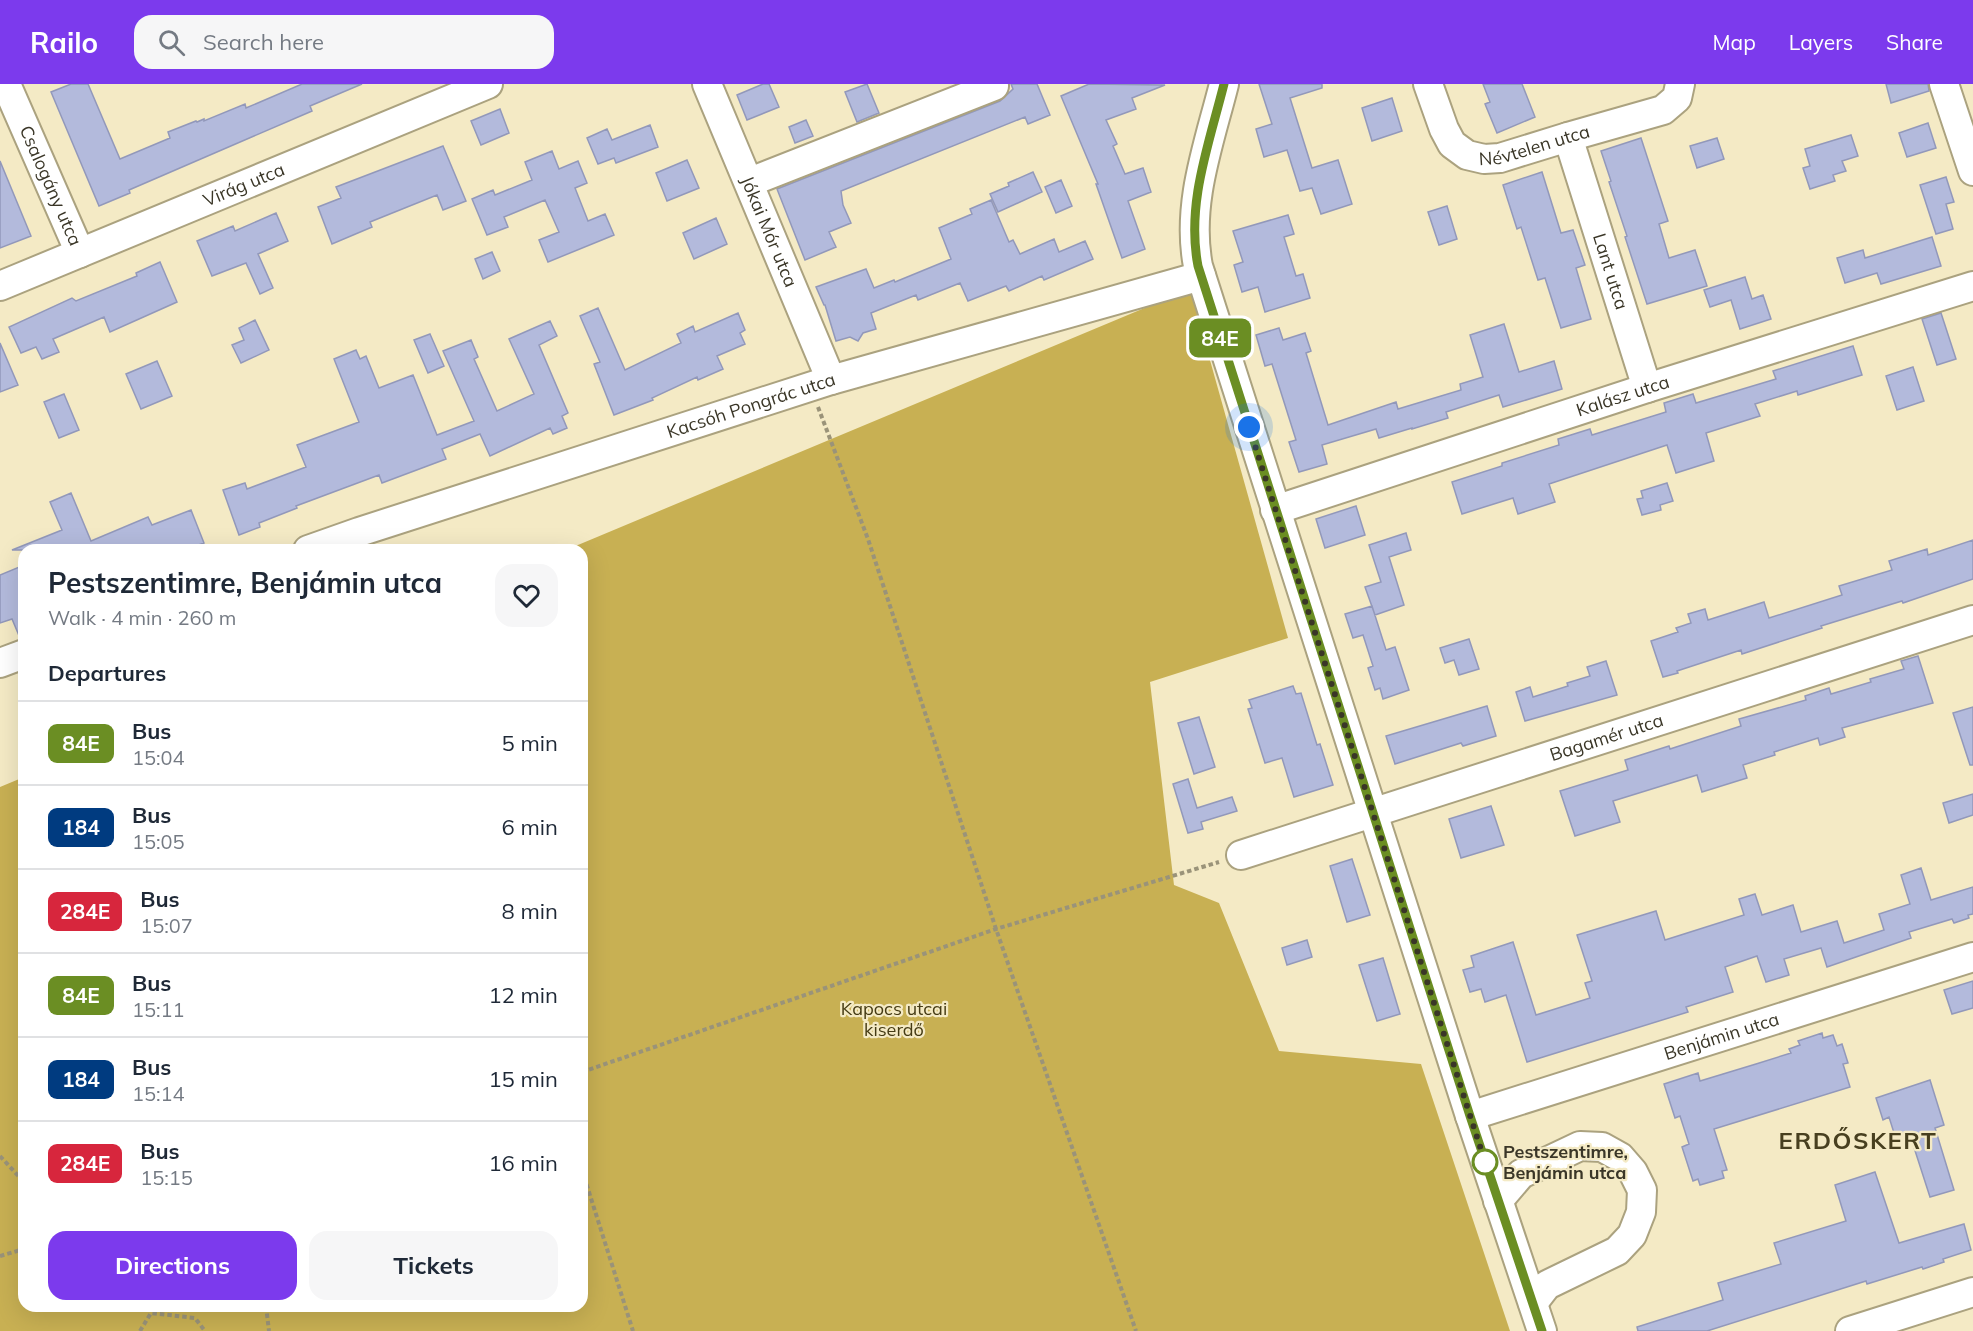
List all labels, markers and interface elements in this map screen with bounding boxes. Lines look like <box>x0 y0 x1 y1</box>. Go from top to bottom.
search box <box>134 15 554 69</box>
text: Railo <box>30 25 98 60</box>
icon: search <box>155 26 188 59</box>
text: Search here <box>203 28 324 56</box>
text: Map <box>1713 29 1756 55</box>
text: Layers <box>1789 29 1853 55</box>
text: Share <box>1886 29 1943 55</box>
street label: Névtelen utca <box>1478 119 1592 170</box>
street label: Csalogány utca <box>15 122 87 249</box>
street label: Virág utca <box>200 157 288 212</box>
street label: Jókai Mór utca <box>736 172 803 290</box>
street label: Lant utca <box>1588 230 1634 312</box>
line badge: 84E <box>1186 318 1254 358</box>
text: 84E <box>1201 325 1239 351</box>
street label: Kacsóh Pongrác utca <box>664 367 838 443</box>
street label: Kalász utca <box>1573 370 1672 421</box>
your location <box>1234 412 1264 442</box>
button: heart <box>495 564 558 627</box>
text: Pestszentimre, Benjámin utca <box>48 565 442 600</box>
text: Walk · 4 min · 260 m <box>48 605 236 630</box>
text: Departures <box>48 659 166 687</box>
street label: Bagamér utca <box>1547 708 1666 766</box>
text: Bus <box>132 717 171 745</box>
text: 5 min <box>502 729 558 757</box>
text: 84E <box>62 730 100 756</box>
text: 15:04 <box>132 745 185 770</box>
text: Bus <box>132 801 171 829</box>
text: 6 min <box>502 813 558 841</box>
text: 184 <box>62 814 100 840</box>
text: 15:05 <box>132 829 185 854</box>
text: Bus <box>140 885 180 913</box>
text: 8 min <box>502 897 558 925</box>
text: 284E <box>60 898 110 924</box>
text: 15:07 <box>140 913 193 938</box>
text: Bus <box>132 969 171 997</box>
text: 12 min <box>488 981 558 1009</box>
text: 84E <box>62 982 100 1008</box>
text: 15:11 <box>132 997 185 1022</box>
park label: Kapocs utcai kiserdő <box>841 997 947 1041</box>
street label: Benjámin utca <box>1661 1007 1782 1065</box>
text: Bus <box>132 1053 171 1081</box>
text: 15 min <box>488 1065 558 1093</box>
text: 184 <box>62 1066 100 1092</box>
text: 15:14 <box>132 1081 185 1106</box>
district label: ERDŐSKERT <box>1779 1125 1937 1155</box>
text: Bus <box>140 1137 180 1165</box>
place label: Pestszentimre, Benjámin utca <box>1503 1140 1628 1184</box>
text: 16 min <box>488 1149 558 1177</box>
marker: Pestszentimre, Benjámin utca <box>1472 1149 1498 1175</box>
text: 284E <box>60 1150 110 1176</box>
text: 15:15 <box>140 1165 193 1190</box>
button: Directions <box>48 1231 297 1300</box>
button: Tickets <box>309 1231 558 1300</box>

